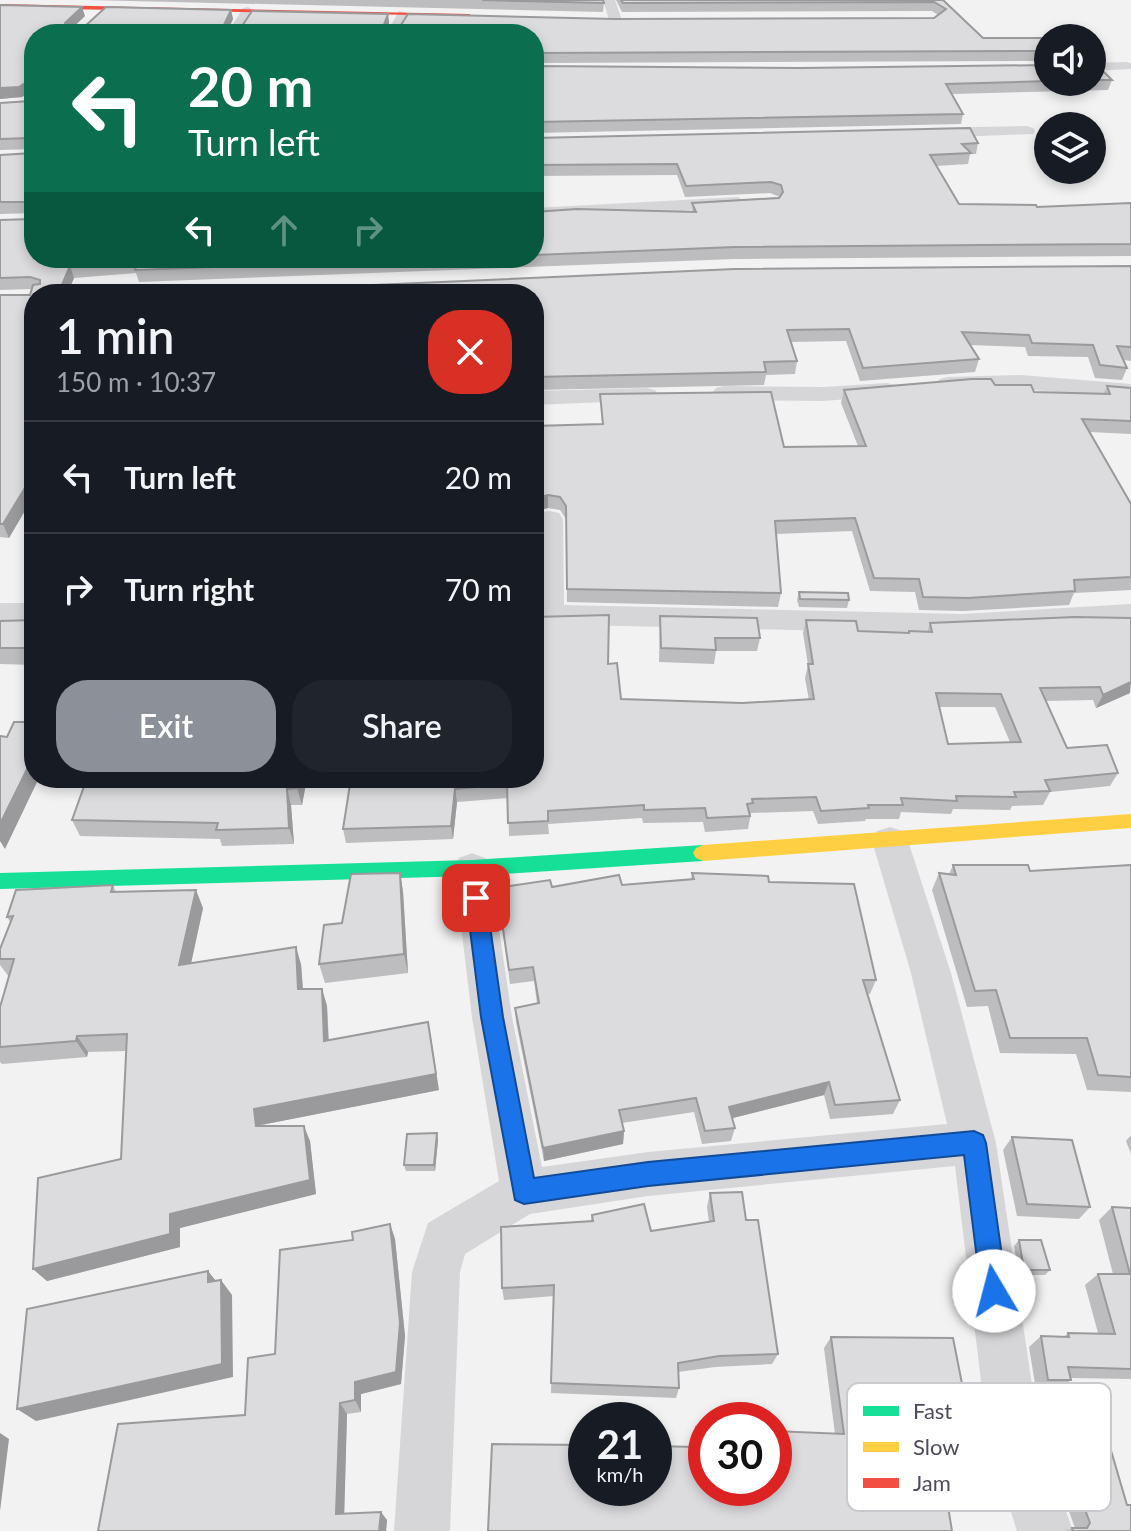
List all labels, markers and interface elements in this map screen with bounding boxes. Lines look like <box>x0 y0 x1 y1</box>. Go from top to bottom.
map controls <box>1034 24 1106 184</box>
button: sound <box>1034 24 1106 96</box>
text: 20 m <box>188 52 313 119</box>
icon: left <box>56 56 160 160</box>
button: layers <box>1034 112 1106 184</box>
text: Turn left <box>188 120 320 164</box>
icon: left <box>178 208 222 252</box>
icon: ahead <box>262 208 306 252</box>
icon: right <box>346 208 390 252</box>
text: 1 min <box>56 307 174 364</box>
button: close <box>428 310 512 394</box>
text: 150 m · 10:37 <box>56 366 216 398</box>
icon: left <box>56 455 100 499</box>
text: Turn left <box>124 459 236 495</box>
text: 20 m <box>445 459 512 495</box>
icon: right <box>56 567 100 611</box>
text: Turn right <box>124 571 254 607</box>
text: 70 m <box>445 571 512 607</box>
button: Exit <box>56 680 276 772</box>
button: Share <box>292 680 512 772</box>
pin <box>442 864 510 932</box>
icon: arrive <box>454 876 498 920</box>
position arrow <box>952 1249 1036 1333</box>
legend <box>847 1383 1111 1511</box>
text: Fast <box>913 1397 952 1424</box>
speed limit sign: 30 <box>688 1402 792 1506</box>
text: 21 <box>597 1420 643 1468</box>
text: Slow <box>913 1433 960 1460</box>
text: km/h <box>597 1462 643 1486</box>
text: Jam <box>913 1469 951 1496</box>

